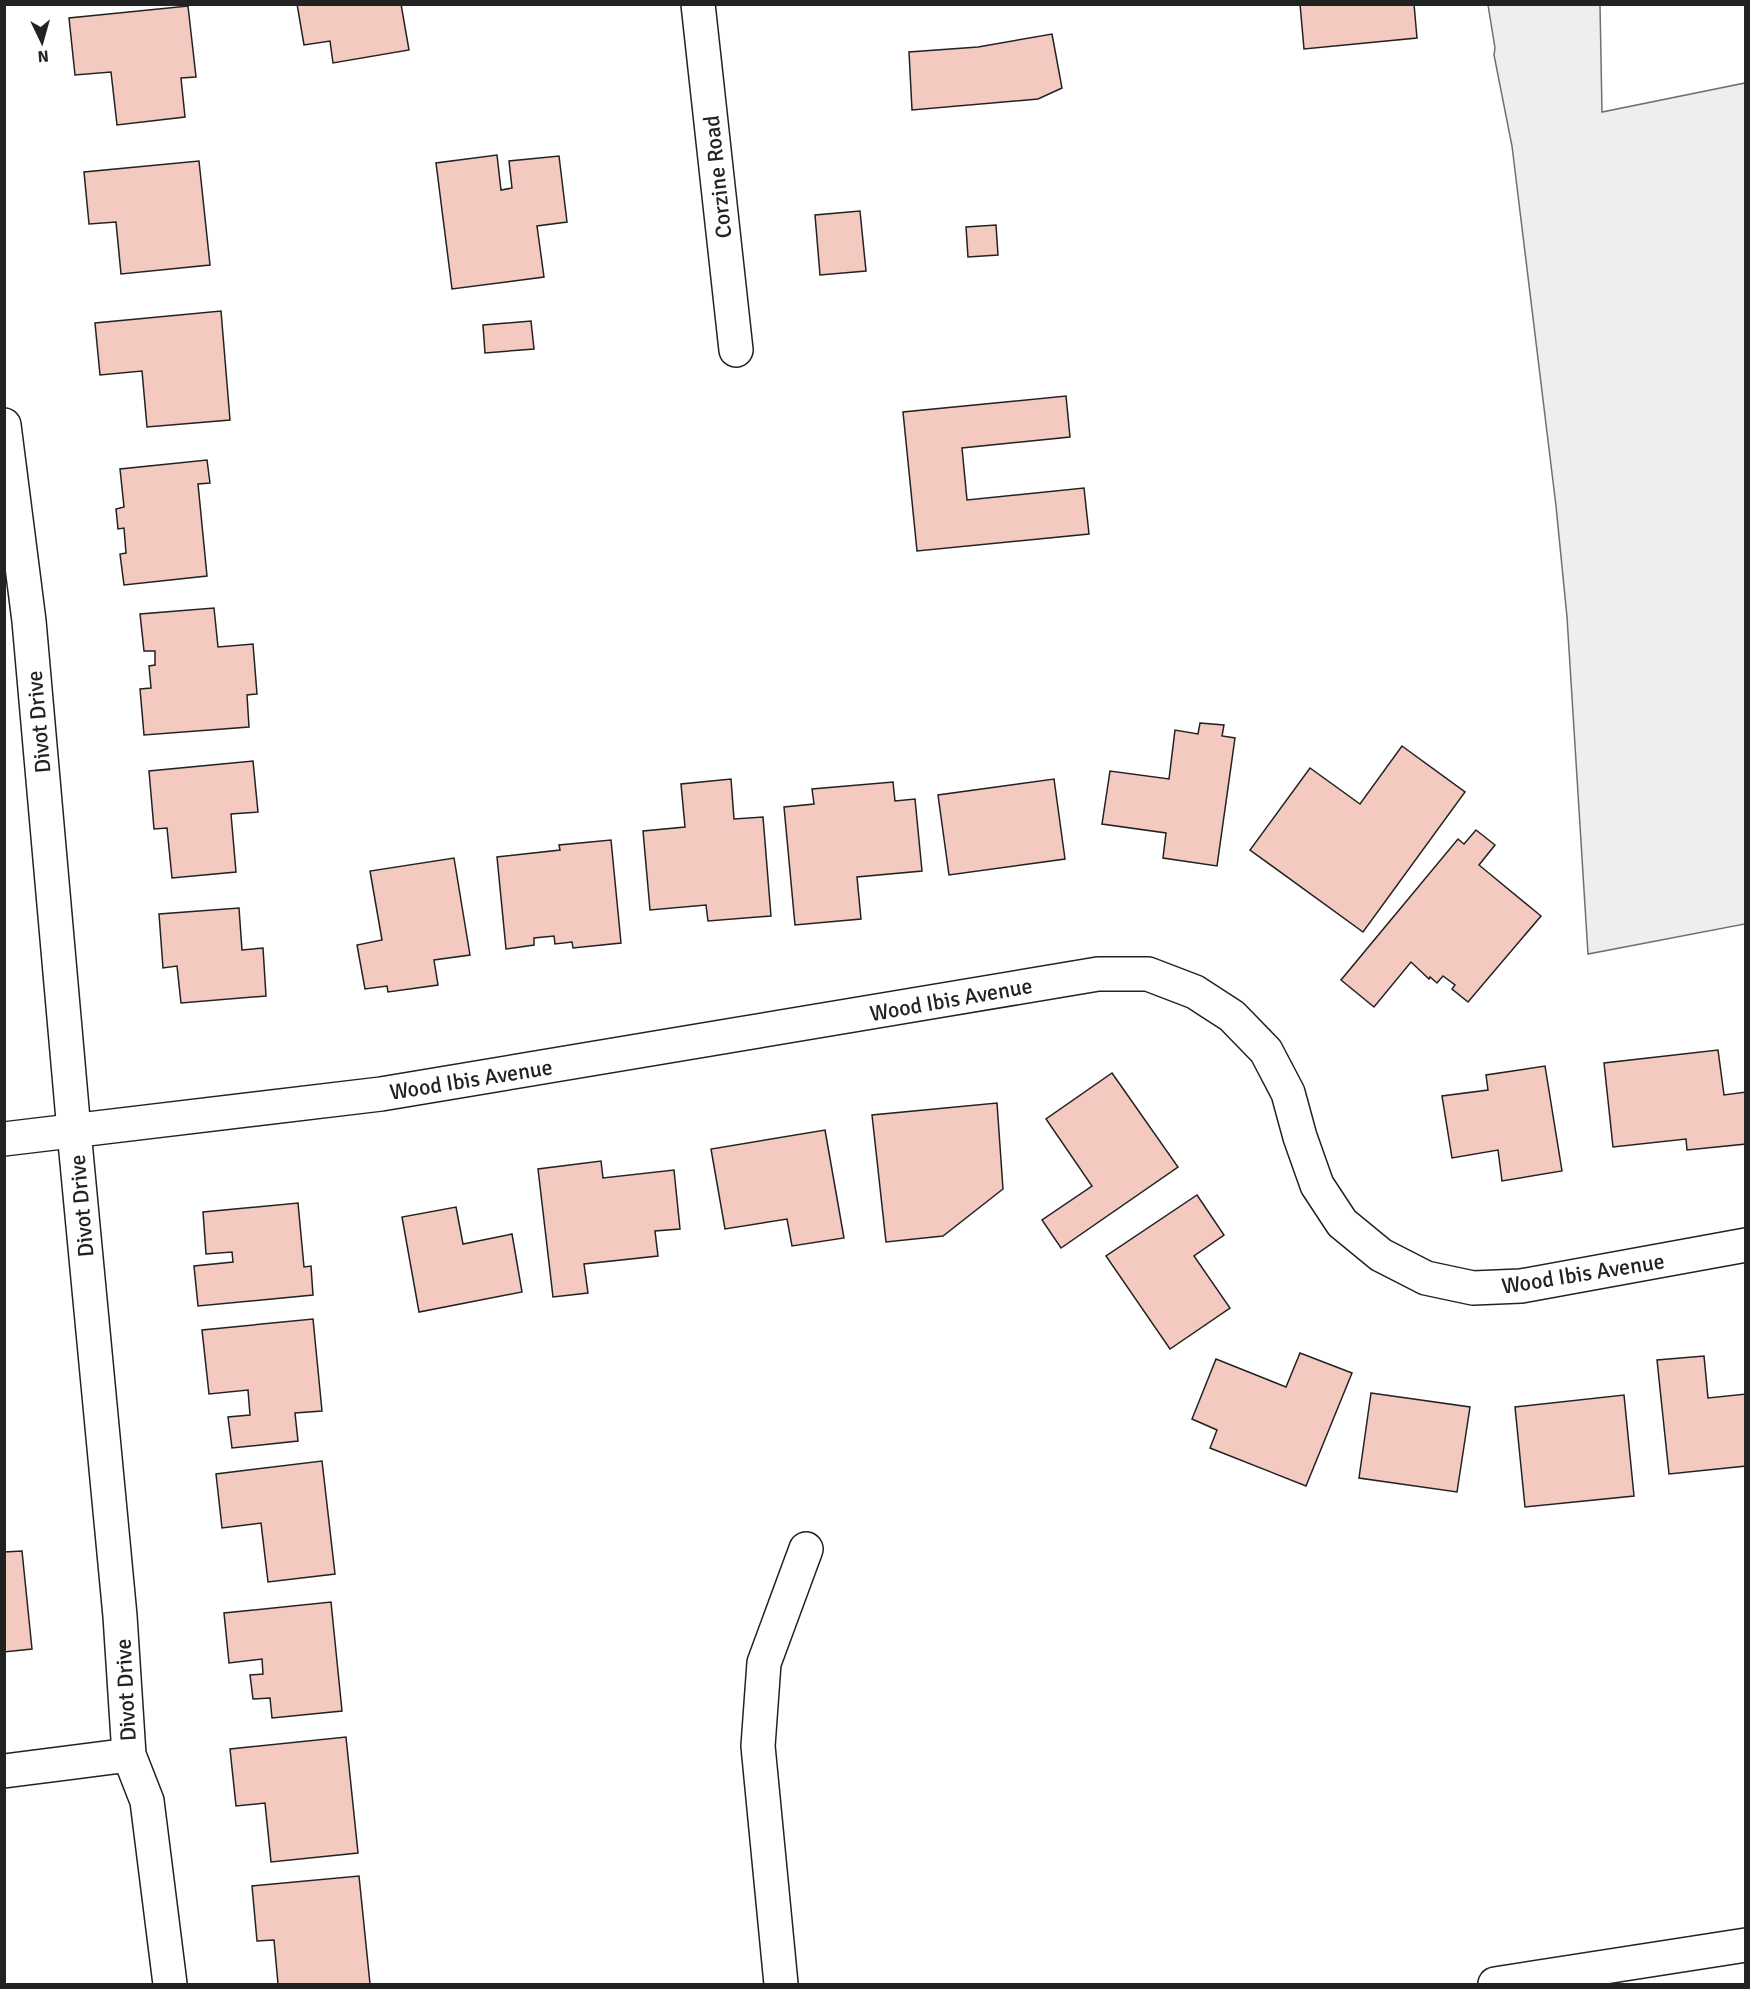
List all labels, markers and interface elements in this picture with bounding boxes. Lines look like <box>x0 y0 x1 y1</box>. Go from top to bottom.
north arrow <box>12 12 72 72</box>
text: N <box>37 45 50 66</box>
street label: Corzine Road <box>698 114 737 240</box>
street label: Divot Drive <box>21 670 56 774</box>
street label: Wood Ibis Avenue <box>868 972 1034 1027</box>
street label: Wood Ibis Avenue <box>388 1053 554 1106</box>
street label: Divot Drive <box>64 1154 99 1258</box>
street label: Wood Ibis Avenue <box>1500 1247 1666 1300</box>
street label: Divot Drive <box>109 1638 142 1742</box>

